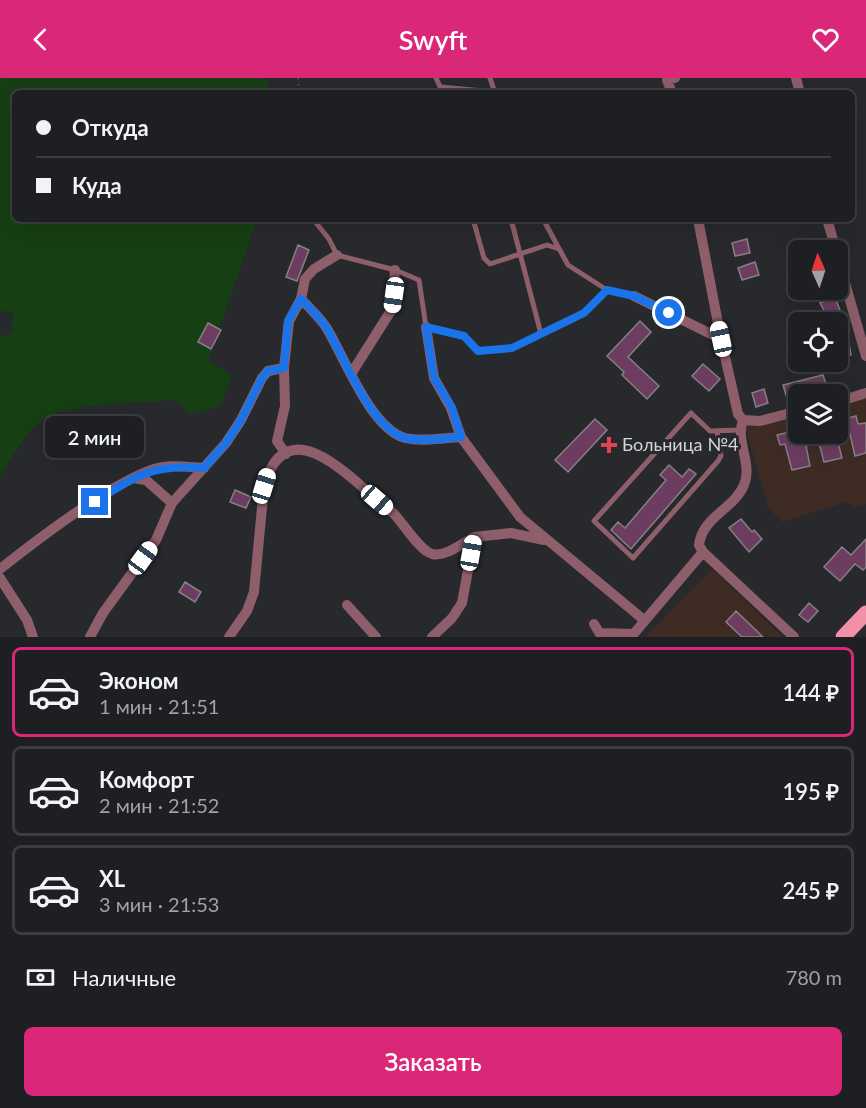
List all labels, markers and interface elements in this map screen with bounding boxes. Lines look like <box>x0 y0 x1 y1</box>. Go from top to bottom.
icon: back <box>24 23 57 56</box>
text: Swyft <box>399 23 467 56</box>
icon: heart <box>809 23 842 56</box>
text: Откуда <box>72 114 149 141</box>
text: Куда <box>72 172 122 199</box>
north arrow <box>788 240 848 300</box>
map controls <box>788 240 848 444</box>
car <box>383 276 405 314</box>
route start <box>655 299 682 326</box>
button: locate <box>788 312 848 372</box>
car <box>708 320 734 358</box>
button: layers <box>788 384 848 444</box>
callout: 2 мин <box>46 415 144 457</box>
text: 2 мин <box>68 425 121 449</box>
place label: Больница №4 <box>622 433 738 455</box>
marker: Больница №4 <box>600 436 618 454</box>
car <box>250 466 278 506</box>
car <box>358 481 396 519</box>
route end <box>81 488 108 515</box>
car <box>459 534 483 572</box>
car <box>125 538 161 578</box>
icon: car <box>27 665 81 719</box>
text: Эконом <box>99 667 179 694</box>
text: 144 ₽ <box>782 679 839 706</box>
text: 1 мин · 21:51 <box>99 694 219 718</box>
icon: car <box>27 764 81 818</box>
text: Комфорт <box>99 766 194 793</box>
text: 195 ₽ <box>782 778 839 805</box>
text: 2 мин · 21:52 <box>99 793 219 817</box>
icon: car <box>27 863 81 917</box>
text: XL <box>99 865 125 892</box>
text: 245 ₽ <box>782 877 839 904</box>
text: 3 мин · 21:53 <box>99 892 219 916</box>
icon: cash <box>24 961 57 994</box>
text: Наличные <box>72 964 176 991</box>
text: 780 m <box>786 965 842 989</box>
button: Заказать <box>24 1027 842 1096</box>

